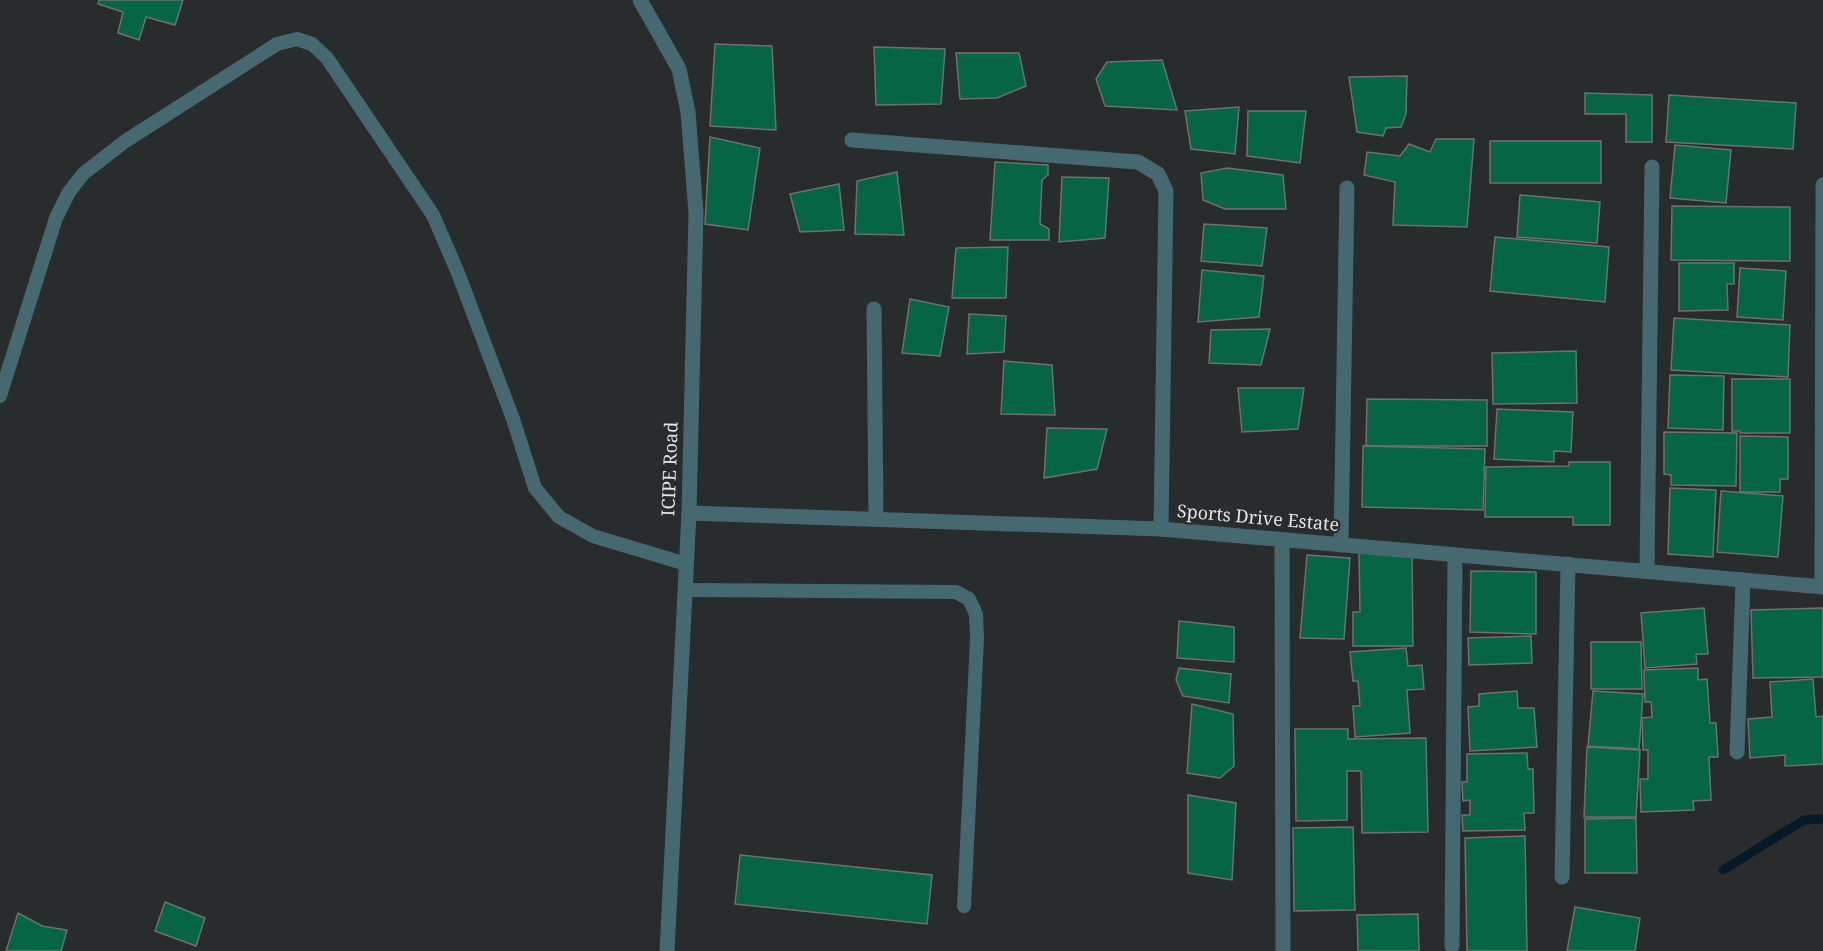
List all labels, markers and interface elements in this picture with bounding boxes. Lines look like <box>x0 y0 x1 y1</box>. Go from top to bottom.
street label: ICIPE Road <box>655 421 683 517</box>
street label: Sports Drive Estate <box>1176 498 1340 536</box>

